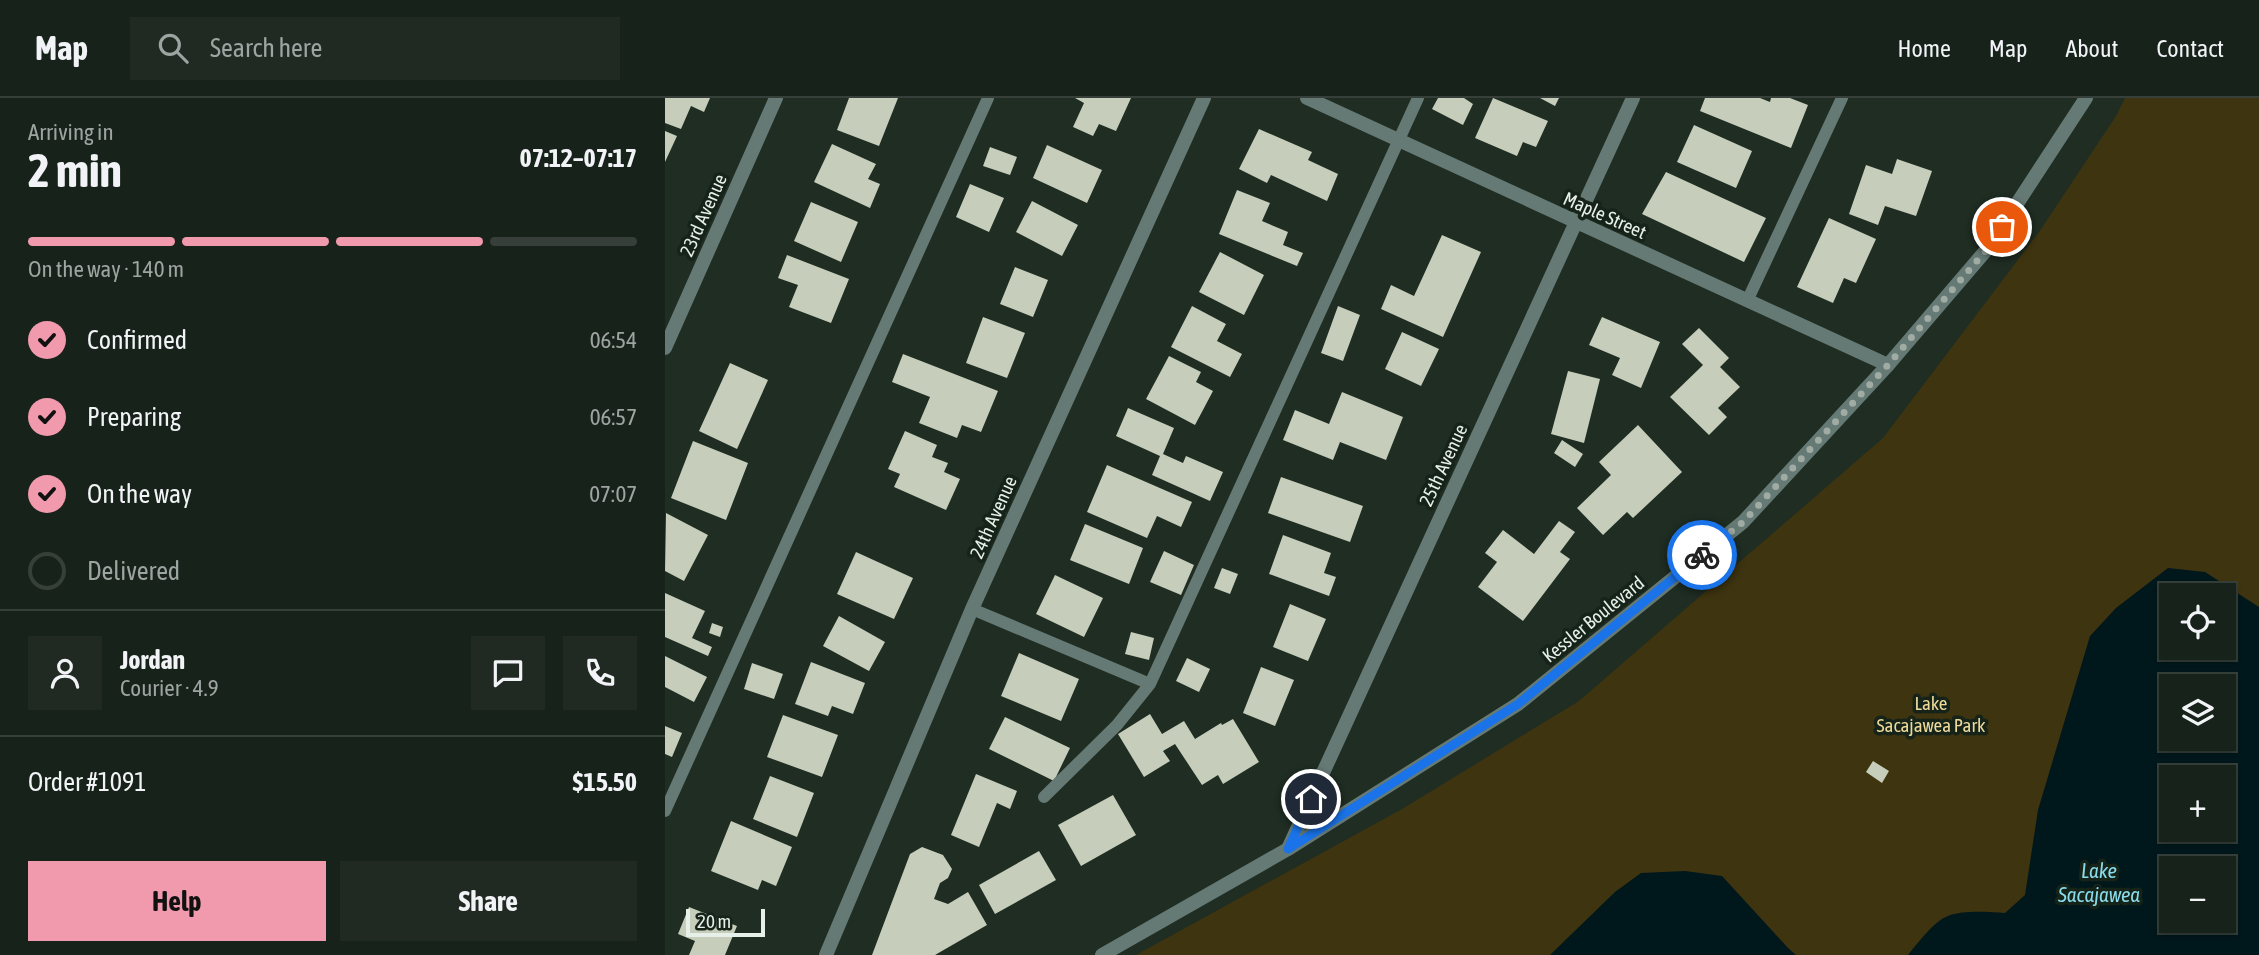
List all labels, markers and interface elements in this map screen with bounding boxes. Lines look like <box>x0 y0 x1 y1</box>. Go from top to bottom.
search box <box>130 17 620 80</box>
text: Map <box>35 29 88 67</box>
icon: search <box>154 29 192 67</box>
text: Search here <box>210 33 322 63</box>
text: Home <box>1897 35 1951 62</box>
text: Map <box>1989 35 2027 62</box>
text: About <box>2065 35 2118 62</box>
text: Contact <box>2156 35 2224 62</box>
text: Arriving in <box>28 119 114 145</box>
text: 07:12–07:17 <box>520 143 637 173</box>
text: 2 min <box>28 144 122 197</box>
street label: 23rd Avenue <box>675 170 731 260</box>
street label: Maple Street <box>1560 187 1650 243</box>
pin <box>1972 197 2032 257</box>
icon: bag <box>1983 208 2021 246</box>
text: On the way · 140 m <box>28 256 184 282</box>
icon: check <box>28 321 66 359</box>
text: Confirmed <box>87 325 187 355</box>
text: 06:54 <box>590 327 637 353</box>
icon: check <box>28 398 66 436</box>
text: Preparing <box>87 402 181 432</box>
text: 06:57 <box>590 404 637 430</box>
street label: 25th Avenue <box>1414 421 1472 509</box>
street label: 24th Avenue <box>965 472 1021 562</box>
icon: check <box>28 475 66 513</box>
text: On the way <box>87 479 192 509</box>
text: 07:07 <box>589 481 637 507</box>
courier <box>1667 520 1737 590</box>
icon: bike <box>1683 536 1721 574</box>
text: Delivered <box>87 556 180 586</box>
street label: Kessler Boulevard <box>1538 571 1648 667</box>
map controls <box>2159 583 2236 933</box>
button: locate <box>2159 583 2236 660</box>
button: person <box>28 636 102 710</box>
button: chat <box>471 636 545 710</box>
button: phone <box>563 636 637 710</box>
text: Jordan <box>120 645 185 675</box>
button: layers <box>2159 674 2236 751</box>
text: Courier · 4.9 <box>120 675 219 701</box>
park label: Lake Sacajawea Park <box>1877 692 1986 736</box>
button: + <box>2159 765 2236 842</box>
text: Order #1091 <box>28 767 147 797</box>
text: $15.50 <box>573 767 637 797</box>
pin <box>1281 769 1341 829</box>
icon: home <box>1292 780 1330 818</box>
button: − <box>2159 856 2236 933</box>
water label: Lake Sacajawea <box>2057 858 2140 906</box>
button: Help <box>28 861 326 941</box>
button: Share <box>340 861 637 941</box>
scale bar <box>686 906 765 938</box>
text: 20 m <box>697 910 731 932</box>

